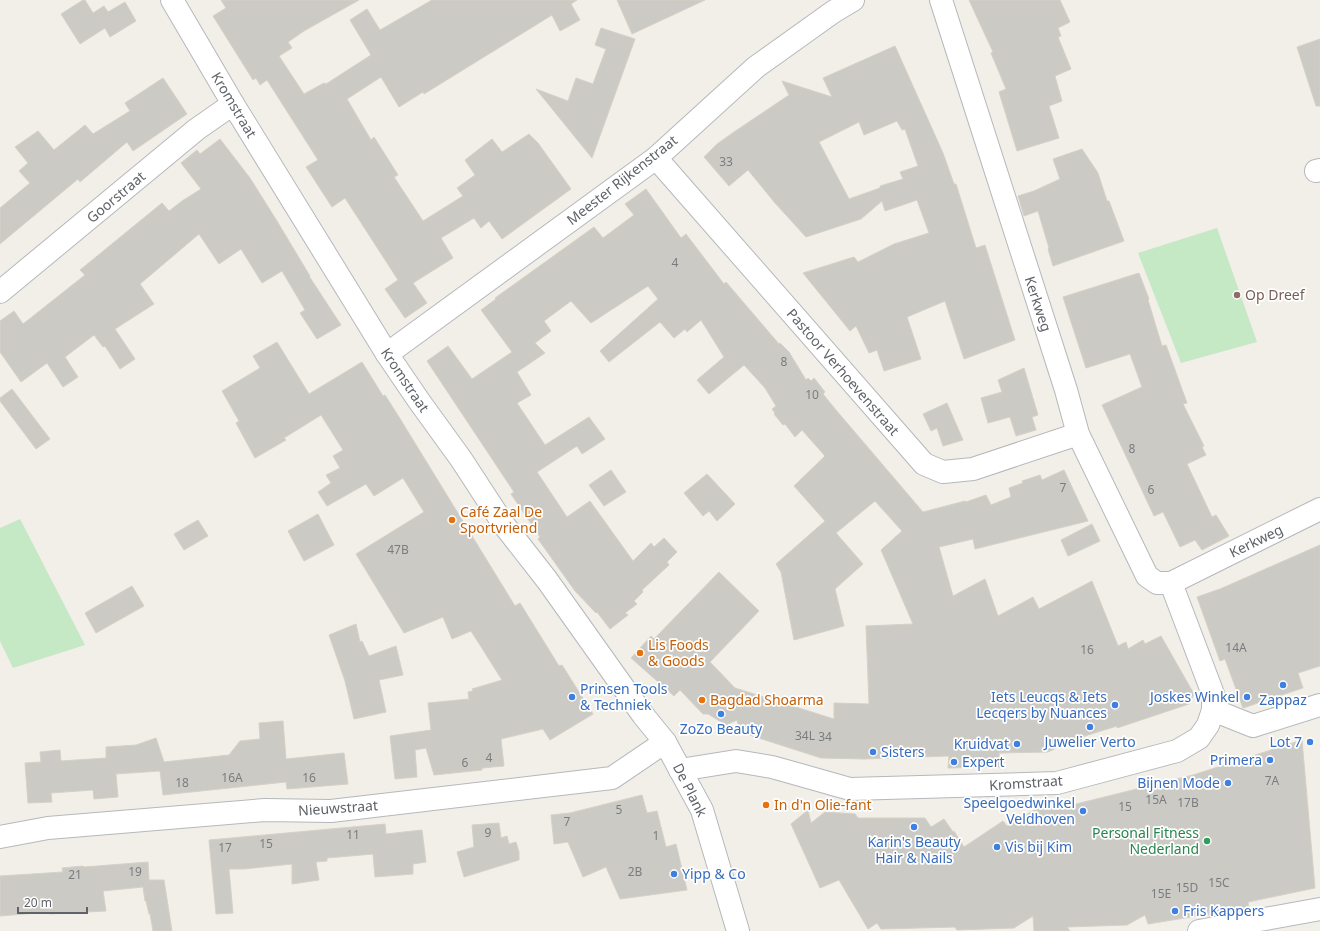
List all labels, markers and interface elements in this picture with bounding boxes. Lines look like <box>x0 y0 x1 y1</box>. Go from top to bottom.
street label: Kromstraat <box>207 68 262 141</box>
street label: Meester Rijkenstraat <box>562 130 681 229</box>
house number: 33 <box>719 153 733 170</box>
street label: Goorstraat <box>82 167 149 227</box>
house number: 4 <box>672 254 679 271</box>
street label: Kerkweg <box>1021 274 1056 334</box>
place label: Op Dreef <box>1245 285 1306 304</box>
marker: Op Dreef <box>1232 290 1242 300</box>
street label: Pastoor Verhoevenstraat <box>783 304 904 439</box>
street label: Kromstraat <box>377 344 434 416</box>
house number: 8 <box>781 353 788 370</box>
house number: 10 <box>805 386 819 403</box>
house number: 8 <box>1129 440 1136 457</box>
house number: 7 <box>1060 479 1067 496</box>
house number: 6 <box>1148 481 1155 498</box>
place label: Café Zaal De Sportvriend <box>460 502 542 537</box>
marker: Café Zaal De Sportvriend <box>447 515 457 525</box>
street label: Kerkweg <box>1226 519 1286 562</box>
house number: 47B <box>387 541 409 558</box>
place label: Lis Foods & Goods <box>648 635 709 670</box>
house number: 14A <box>1225 639 1247 656</box>
house number: 16 <box>1080 641 1094 658</box>
marker: Lis Foods & Goods <box>635 648 645 658</box>
place label: Prinsen Tools & Techniek <box>580 679 668 714</box>
marker: Zappaz <box>1278 680 1288 690</box>
place label: Iets Leucqs & Iets Lecqers by Nuances <box>976 687 1107 722</box>
place label: Joskes Winkel <box>1148 687 1239 706</box>
place label: Bagdad Shoarma <box>710 690 824 709</box>
place label: Zappaz <box>1259 690 1307 709</box>
marker: Prinsen Tools & Techniek <box>567 692 577 702</box>
marker: Joskes Winkel <box>1242 692 1252 702</box>
marker: Bagdad Shoarma <box>697 695 707 705</box>
marker: Iets Leucqs & Iets Lecqers by Nuances <box>1110 700 1120 710</box>
marker: ZoZo Beauty <box>716 709 726 719</box>
place label: ZoZo Beauty <box>680 719 763 738</box>
marker: Juwelier Verto <box>1085 722 1095 732</box>
house number: 34L <box>795 727 815 744</box>
house number: 34 <box>818 728 832 745</box>
place label: Juwelier Verto <box>1042 732 1136 751</box>
place label: Lot 7 <box>1269 732 1302 751</box>
place label: Kruidvat <box>954 734 1009 753</box>
marker: Lot 7 <box>1305 737 1315 747</box>
marker: Kruidvat <box>1012 739 1022 749</box>
place label: Sisters <box>881 742 925 761</box>
marker: Sisters <box>868 747 878 757</box>
house number: 4 <box>486 749 493 766</box>
place label: Primera <box>1210 750 1262 769</box>
place label: Expert <box>962 752 1005 771</box>
house number: 6 <box>462 754 469 771</box>
marker: Primera <box>1265 755 1275 765</box>
marker: Expert <box>949 757 959 767</box>
street label: De Plank <box>669 760 712 820</box>
house number: 16A <box>221 769 243 786</box>
house number: 16 <box>302 769 316 786</box>
street label: Kromstraat <box>989 770 1063 795</box>
house number: 7A <box>1265 772 1280 789</box>
place label: Bijnen Mode <box>1137 773 1220 792</box>
house number: 18 <box>175 774 189 791</box>
marker: Bijnen Mode <box>1223 778 1233 788</box>
house number: 15A <box>1145 791 1167 808</box>
place label: Speelgoedwinkel Veldhoven <box>963 793 1075 828</box>
house number: 17B <box>1177 794 1199 811</box>
street label: Nieuwstraat <box>297 795 378 820</box>
place label: In d'n Olie-fant <box>774 795 872 814</box>
house number: 15 <box>1118 798 1132 815</box>
marker: In d'n Olie-fant <box>761 800 771 810</box>
house number: 5 <box>616 801 623 818</box>
marker: Speelgoedwinkel Veldhoven <box>1078 806 1088 816</box>
house number: 7 <box>564 813 571 830</box>
marker: Karin's Beauty Hair & Nails <box>909 822 919 832</box>
place label: Personal Fitness Nederland <box>1092 823 1199 858</box>
house number: 9 <box>485 824 492 841</box>
house number: 11 <box>346 826 360 843</box>
house number: 1 <box>653 827 659 844</box>
place label: Karin's Beauty Hair & Nails <box>867 832 961 867</box>
house number: 15 <box>259 835 273 852</box>
marker: Personal Fitness Nederland <box>1202 836 1212 846</box>
place label: Vis bij Kim <box>1005 837 1072 856</box>
house number: 17 <box>218 839 232 856</box>
marker: Vis bij Kim <box>992 842 1002 852</box>
house number: 19 <box>128 863 142 880</box>
house number: 2B <box>628 863 643 880</box>
place label: Yipp & Co <box>682 864 746 883</box>
house number: 21 <box>68 866 82 883</box>
marker: Yipp & Co <box>669 869 679 879</box>
house number: 15C <box>1208 874 1230 891</box>
house number: 15D <box>1176 879 1198 896</box>
house number: 15E <box>1151 885 1171 902</box>
scale bar <box>18 889 87 915</box>
text: 20 m <box>24 894 52 911</box>
place label: Fris Kappers <box>1183 901 1264 920</box>
marker: Fris Kappers <box>1170 906 1180 916</box>

